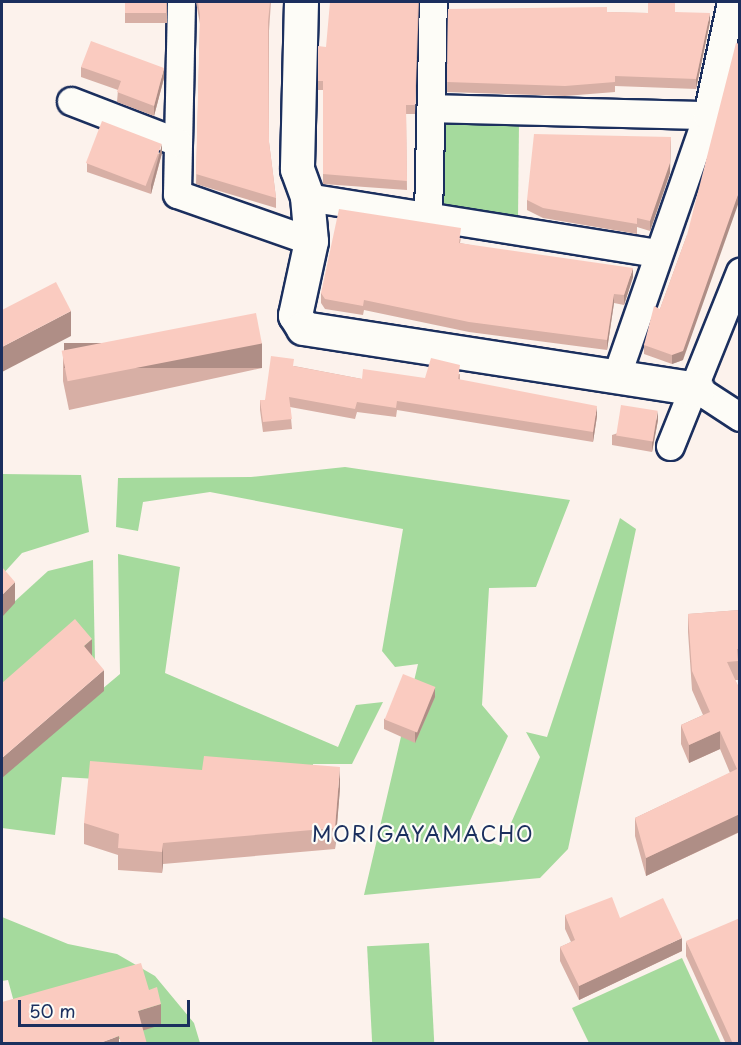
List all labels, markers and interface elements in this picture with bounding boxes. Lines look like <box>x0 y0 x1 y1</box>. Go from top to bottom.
district label: MORIGAYAMACHO <box>314 820 532 846</box>
scale bar <box>21 988 194 1026</box>
text: 50 m <box>29 997 76 1024</box>

